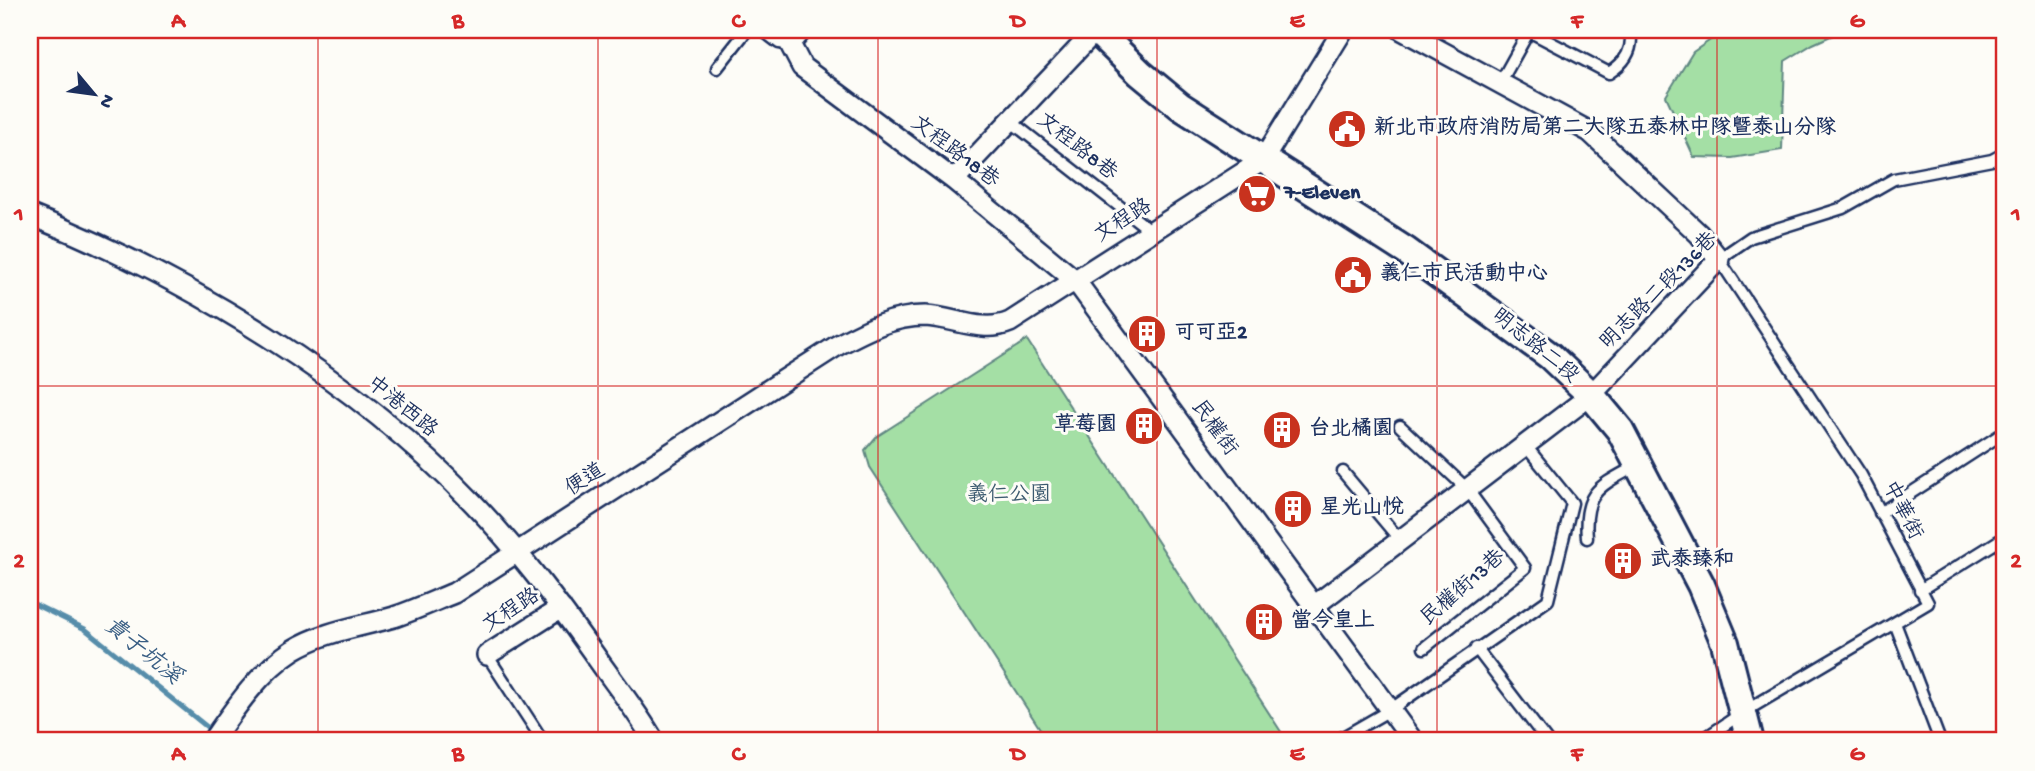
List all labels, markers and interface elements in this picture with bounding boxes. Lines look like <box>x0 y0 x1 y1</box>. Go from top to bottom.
text: A <box>170 9 186 36</box>
text: B <box>451 9 465 36</box>
text: C <box>732 9 747 36</box>
text: D <box>1009 9 1027 36</box>
text: E <box>1290 9 1306 36</box>
text: F <box>1570 9 1585 36</box>
text: G <box>1850 9 1866 36</box>
north arrow <box>60 60 130 130</box>
text: N <box>93 90 119 112</box>
street label: 文程路8巷 <box>1031 107 1123 187</box>
public building icon: 新北市政府消防局第二大隊五泰林中隊暨泰山分隊 <box>1326 108 1368 150</box>
street label: 文程路18巷 <box>905 110 1004 194</box>
place label: 新北市政府消防局第二大隊五泰林中隊暨泰山分隊 <box>1374 115 1836 142</box>
supermarket icon: 7-Eleven <box>1236 173 1278 215</box>
place label: 7-Eleven <box>1283 182 1361 207</box>
street label: 文程路 <box>1090 193 1157 249</box>
text: 1 <box>13 202 24 229</box>
text: 1 <box>2010 202 2021 229</box>
street label: 明志路二段136巷 <box>1595 227 1724 356</box>
public building icon: 義仁市民活動中心 <box>1332 254 1374 296</box>
place label: 義仁市民活動中心 <box>1380 261 1548 288</box>
street label: 明志路二段 <box>1485 303 1584 390</box>
building icon: 可可亞2 <box>1126 313 1168 355</box>
place label: 可可亞2 <box>1174 322 1248 347</box>
street label: 中港西路 <box>360 370 443 444</box>
street label: 民權街 <box>1184 395 1243 462</box>
building icon: 草莓園 <box>1123 405 1165 447</box>
building icon: 台北橘園 <box>1261 409 1303 451</box>
place label: 草莓園 <box>1054 412 1117 439</box>
place label: 台北橘園 <box>1309 416 1393 443</box>
street label: 便道 <box>561 458 610 503</box>
street label: 中華街 <box>1876 476 1928 545</box>
park label: 義仁公園 <box>967 482 1051 509</box>
building icon: 星光山悅 <box>1272 488 1314 530</box>
place label: 星光山悅 <box>1320 495 1404 522</box>
building icon: 武泰臻和 <box>1602 540 1644 582</box>
street label: 民權街13巷 <box>1415 544 1511 632</box>
place label: 武泰臻和 <box>1650 547 1734 574</box>
text: 2 <box>13 549 25 576</box>
text: 2 <box>2010 549 2022 576</box>
street label: 文程路 <box>478 583 545 640</box>
building icon: 當今皇上 <box>1243 601 1285 643</box>
place label: 當今皇上 <box>1291 608 1375 635</box>
water label: 貴子坑溪 <box>98 612 188 693</box>
text: A <box>170 742 186 769</box>
text: B <box>451 742 465 769</box>
text: C <box>732 742 747 769</box>
text: D <box>1009 742 1027 769</box>
text: E <box>1290 742 1306 769</box>
text: F <box>1570 742 1585 769</box>
text: G <box>1850 742 1866 769</box>

